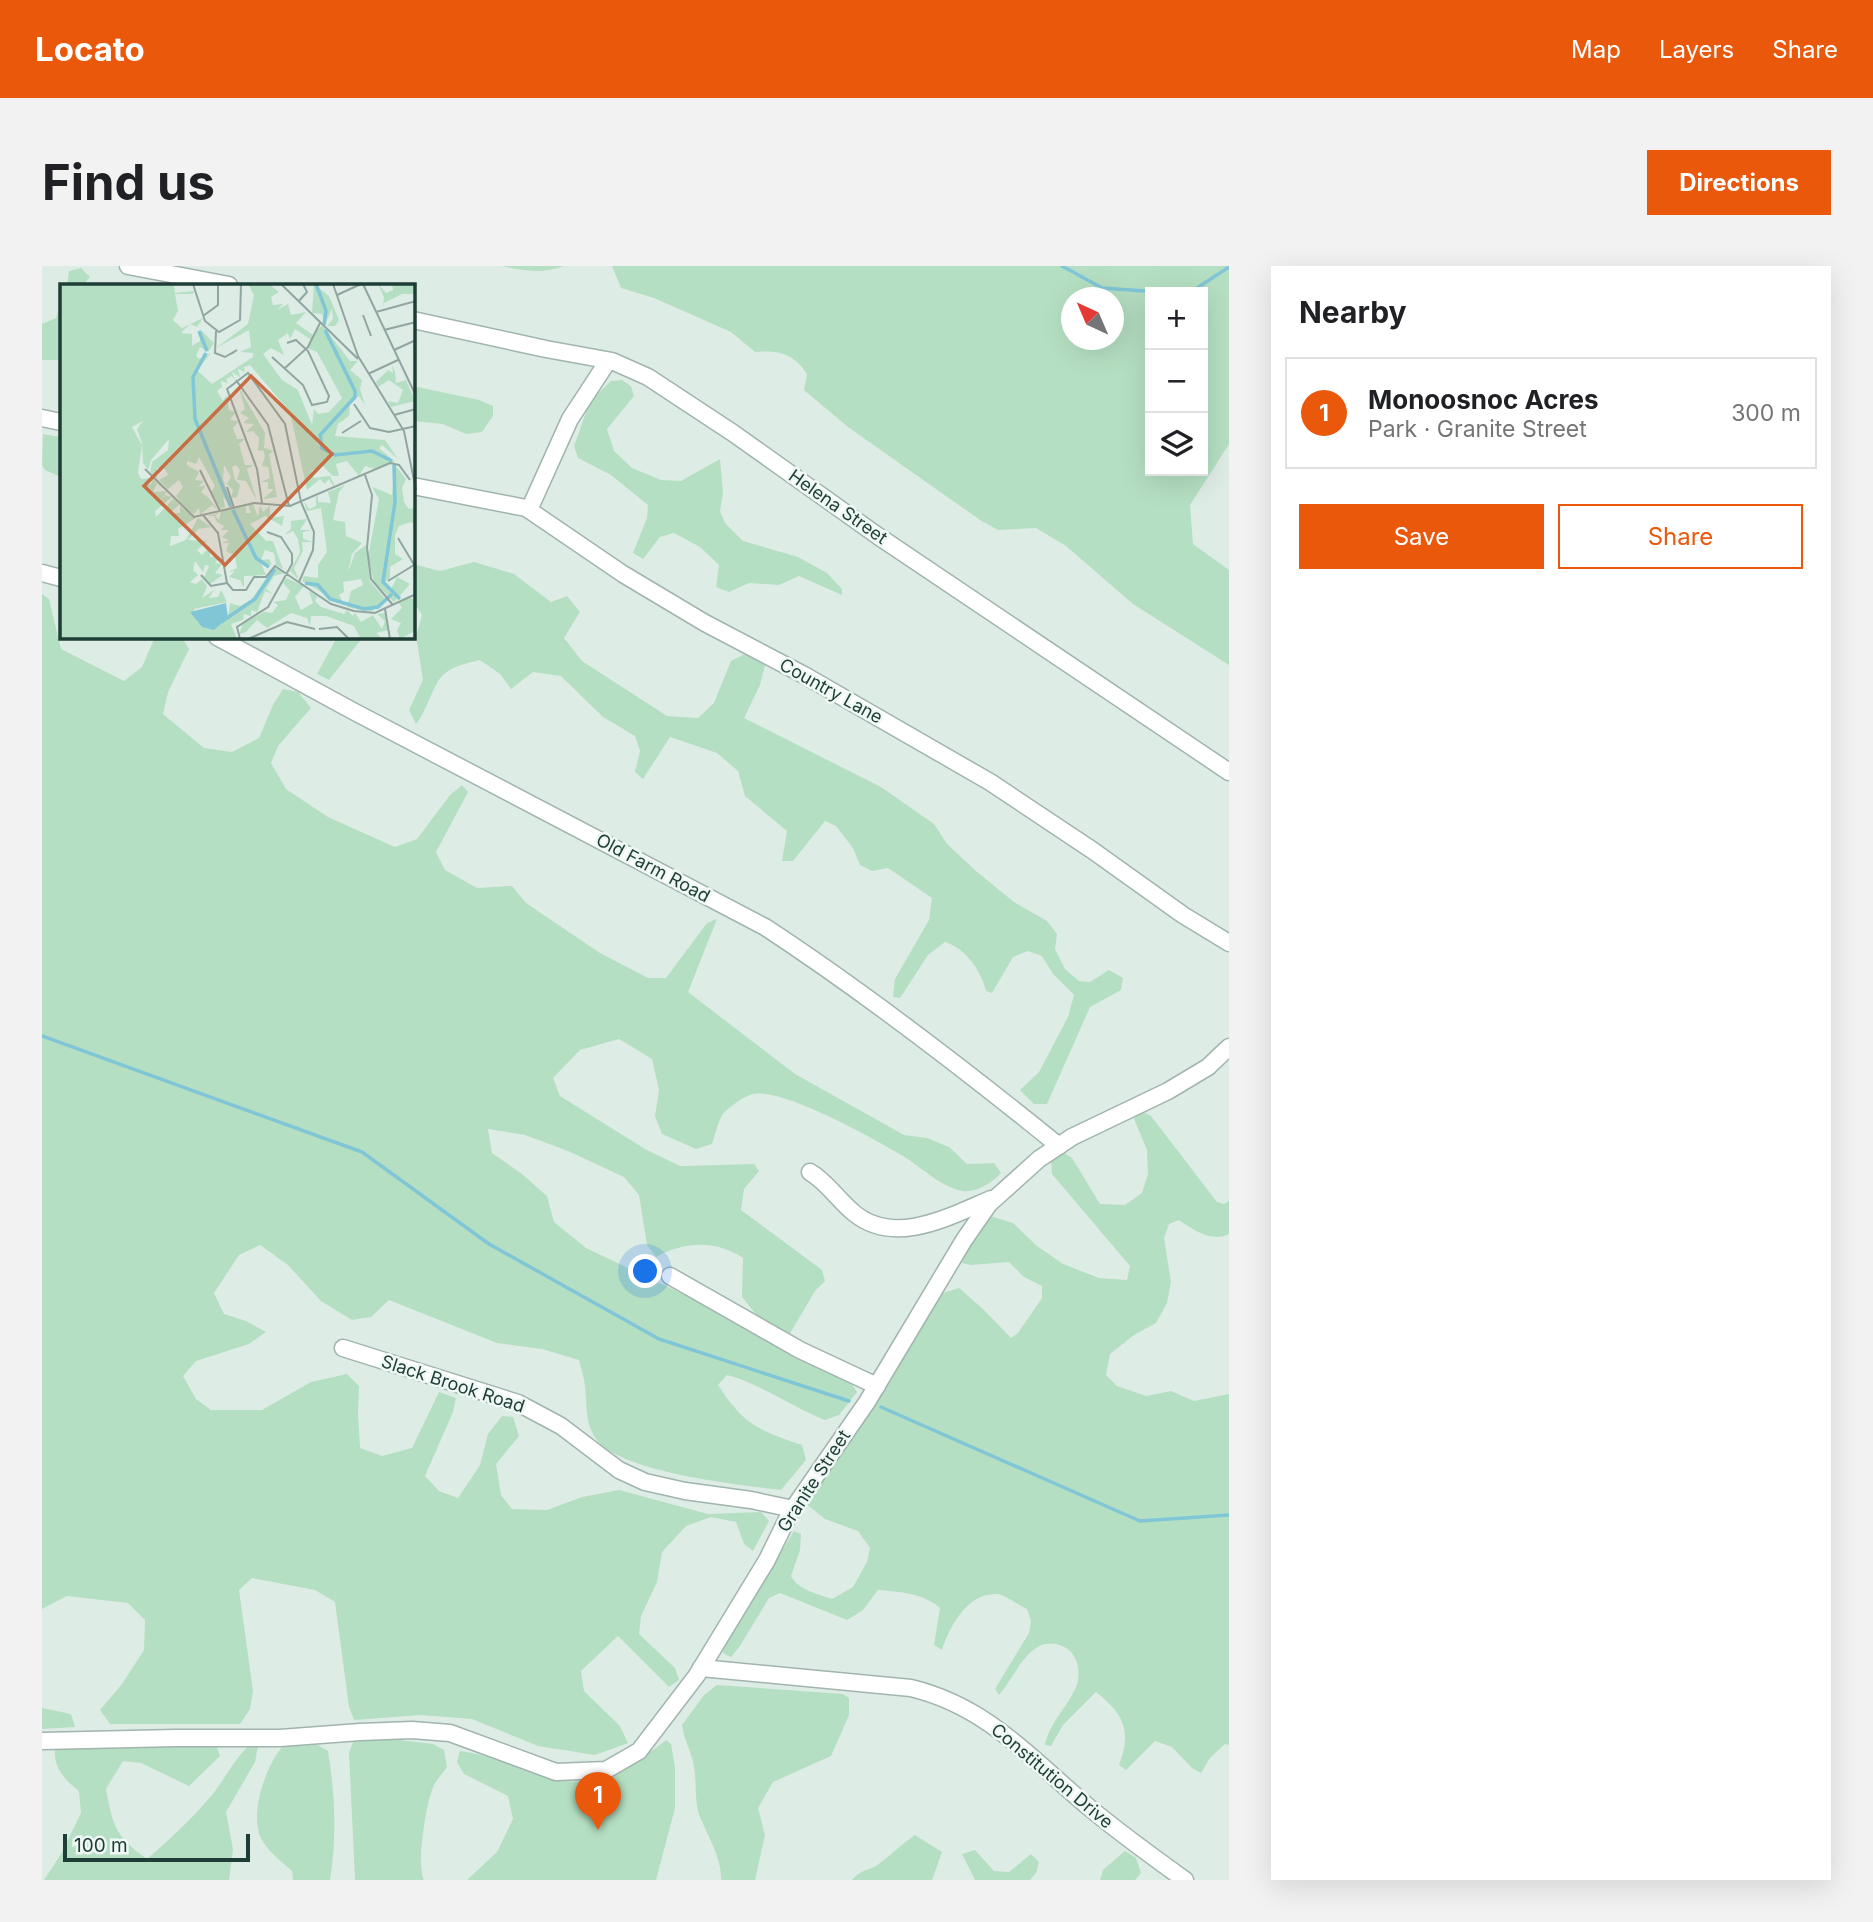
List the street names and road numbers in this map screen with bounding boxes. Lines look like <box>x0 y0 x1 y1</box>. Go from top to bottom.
street label: Helena Street <box>785 465 892 548</box>
street label: Country Lane <box>776 654 887 728</box>
street label: Old Farm Road <box>593 829 714 906</box>
street label: Slack Brook Road <box>379 1350 527 1417</box>
street label: Granite Street <box>773 1426 854 1536</box>
street label: Constitution Drive <box>987 1719 1117 1833</box>

